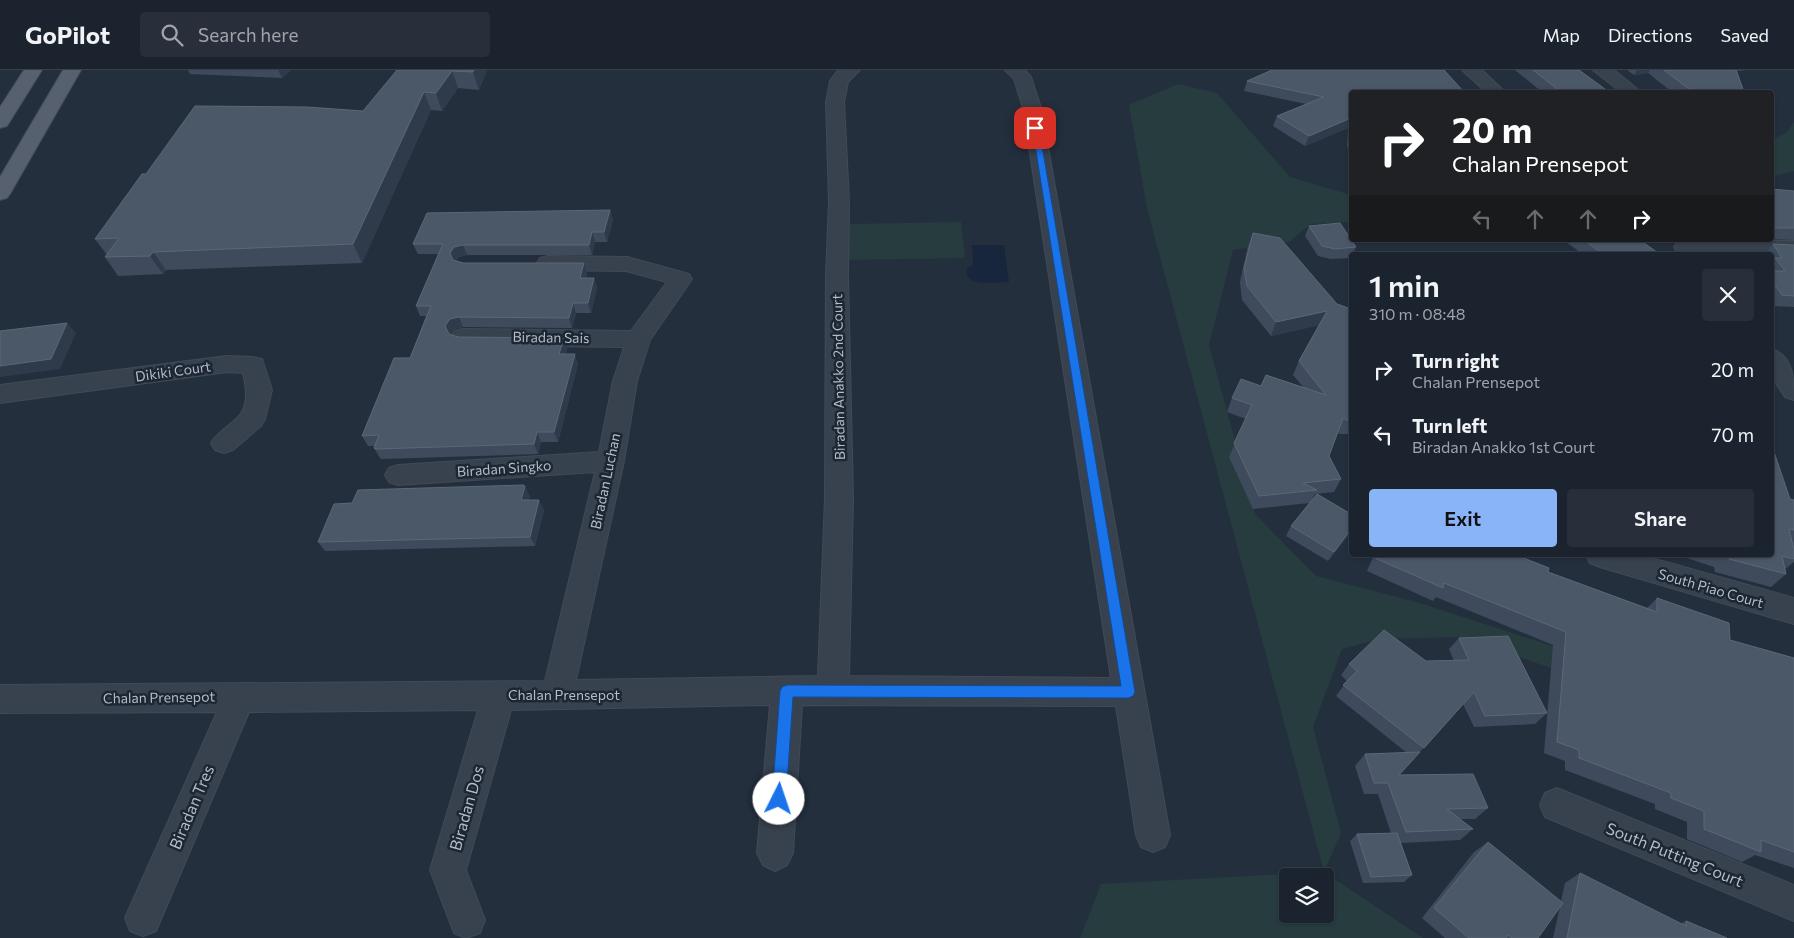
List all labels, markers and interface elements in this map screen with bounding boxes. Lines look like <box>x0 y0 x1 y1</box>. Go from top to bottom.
search box <box>140 12 490 57</box>
text: GoPilot <box>25 20 110 49</box>
icon: search <box>158 21 186 49</box>
text: Search here <box>198 23 299 46</box>
text: Map <box>1543 24 1580 46</box>
text: Directions <box>1608 24 1692 46</box>
text: Saved <box>1720 24 1769 46</box>
pin <box>1014 107 1056 149</box>
text: 20 m <box>1452 107 1532 150</box>
icon: right <box>1369 110 1434 175</box>
icon: arrive <box>1021 114 1049 142</box>
text: Chalan Prensepot <box>1452 150 1628 177</box>
icon: left <box>1468 205 1496 233</box>
icon: ahead <box>1521 205 1549 233</box>
icon: ahead <box>1574 205 1602 233</box>
icon: right <box>1627 205 1655 233</box>
text: 1 min <box>1369 266 1440 303</box>
button: close <box>1702 269 1754 321</box>
street label: Biradan Anakko 2nd Court <box>828 294 848 460</box>
text: 310 m · 08:48 <box>1369 304 1466 323</box>
street label: Biradan Sais <box>512 328 590 346</box>
text: Turn right <box>1412 349 1499 372</box>
icon: right <box>1369 356 1397 384</box>
street label: Dikiki Court <box>134 357 212 385</box>
text: 20 m <box>1711 358 1754 381</box>
text: Chalan Prensepot <box>1412 372 1540 391</box>
text: Turn left <box>1412 414 1487 437</box>
icon: left <box>1369 421 1397 449</box>
text: 70 m <box>1711 423 1754 446</box>
street label: Biradan Luchan <box>587 431 623 531</box>
text: Biradan Anakko 1st Court <box>1412 437 1595 456</box>
street label: Biradan Singko <box>456 456 552 480</box>
button: Exit <box>1369 489 1557 547</box>
button: Share <box>1567 489 1754 547</box>
street label: South Piao Court <box>1656 565 1766 611</box>
street label: Chalan Prensepot <box>508 686 620 703</box>
street label: Chalan Prensepot <box>103 688 215 706</box>
street label: Biradan Tres <box>165 762 217 852</box>
street label: Biradan Dos <box>445 763 487 853</box>
position arrow <box>752 772 804 824</box>
street label: South Putting Court <box>1604 818 1747 890</box>
map controls <box>1279 868 1334 923</box>
button: layers <box>1279 868 1334 923</box>

